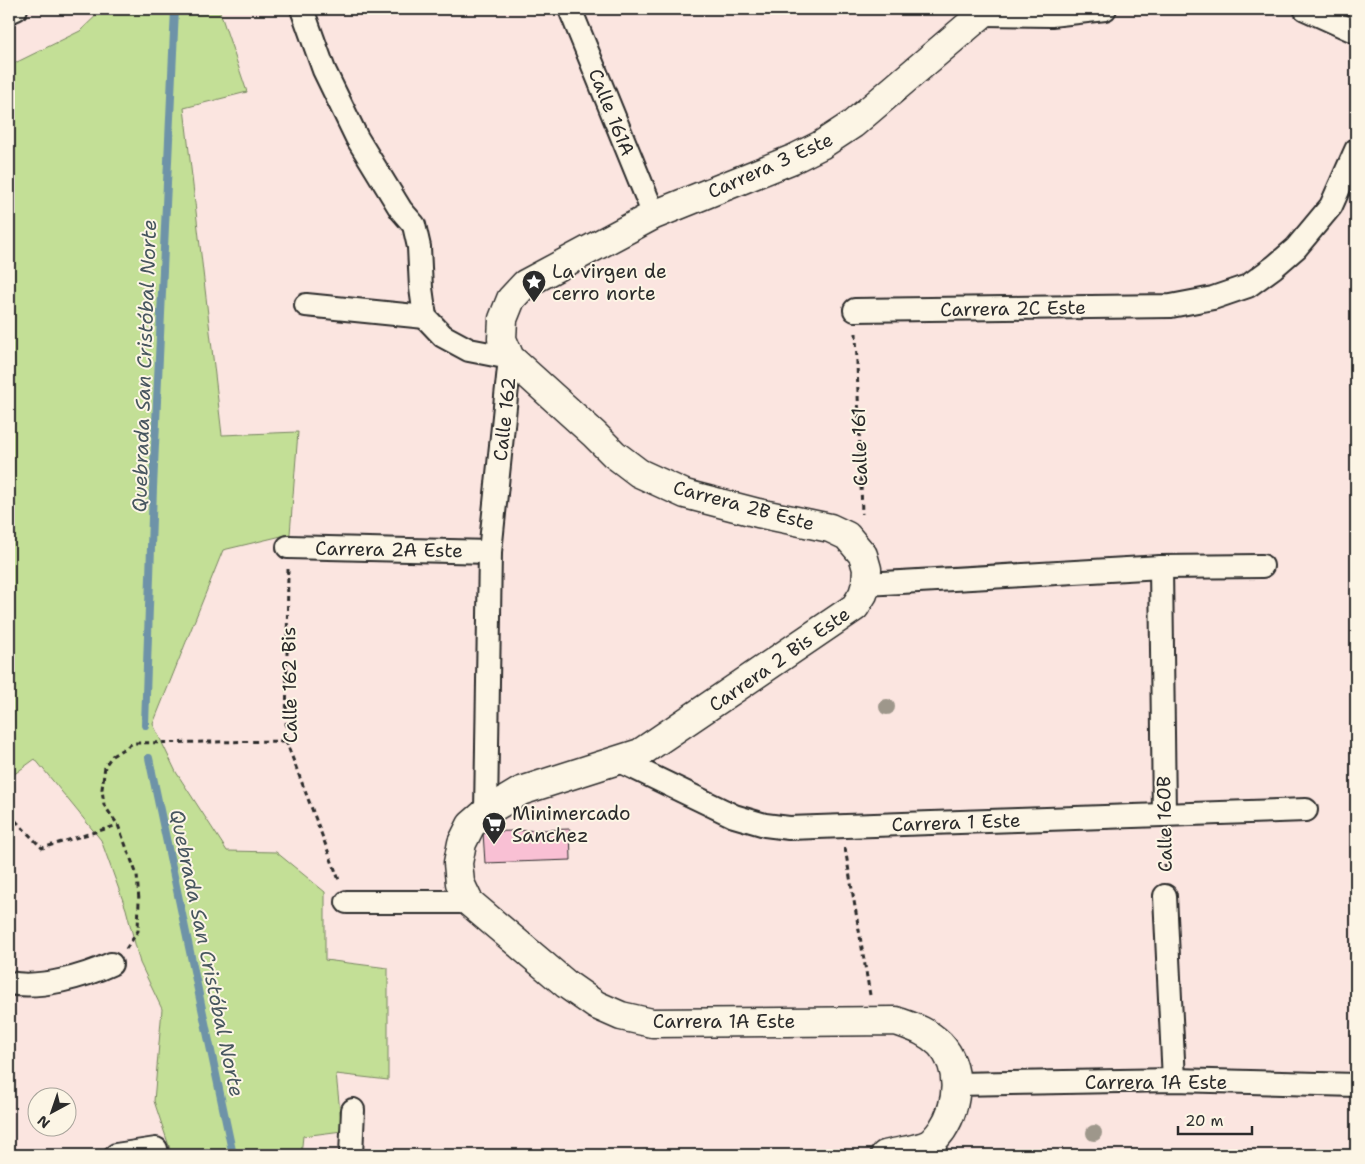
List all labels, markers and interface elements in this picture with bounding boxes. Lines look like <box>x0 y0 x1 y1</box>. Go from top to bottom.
street label: Calle 161A <box>583 65 640 160</box>
street label: Carrera 3 Este <box>704 127 837 204</box>
water label: Quebrada San Cristóbal Norte <box>126 219 162 513</box>
place label: La virgen de cerro norte <box>552 259 667 306</box>
place icon: La virgen de cerro norte <box>521 269 547 303</box>
street label: Carrera 2C Este <box>940 295 1086 322</box>
street label: Calle 162 <box>488 376 521 462</box>
street label: Calle 161 <box>846 407 873 487</box>
street label: Carrera 2B Este <box>670 475 817 536</box>
street label: Carrera 2A Este <box>315 536 463 563</box>
street label: Carrera 2 Bis Este <box>704 601 855 717</box>
street label: Calle 162 Bis <box>276 627 303 743</box>
street label: Calle 160B <box>1151 776 1178 872</box>
place label: Minimercado Sanchez <box>512 801 631 848</box>
water label: Quebrada San Cristóbal Norte <box>164 807 250 1099</box>
street label: Carrera 1 Este <box>891 808 1021 837</box>
supermarket icon: Minimercado Sanchez <box>481 811 507 845</box>
street label: Carrera 1A Este <box>653 1009 795 1034</box>
street label: Carrera 1A Este <box>1085 1070 1227 1095</box>
north arrow <box>28 1086 78 1136</box>
scale bar <box>1178 1104 1251 1136</box>
text: N <box>34 1111 54 1132</box>
text: 20 m <box>1185 1111 1224 1131</box>

